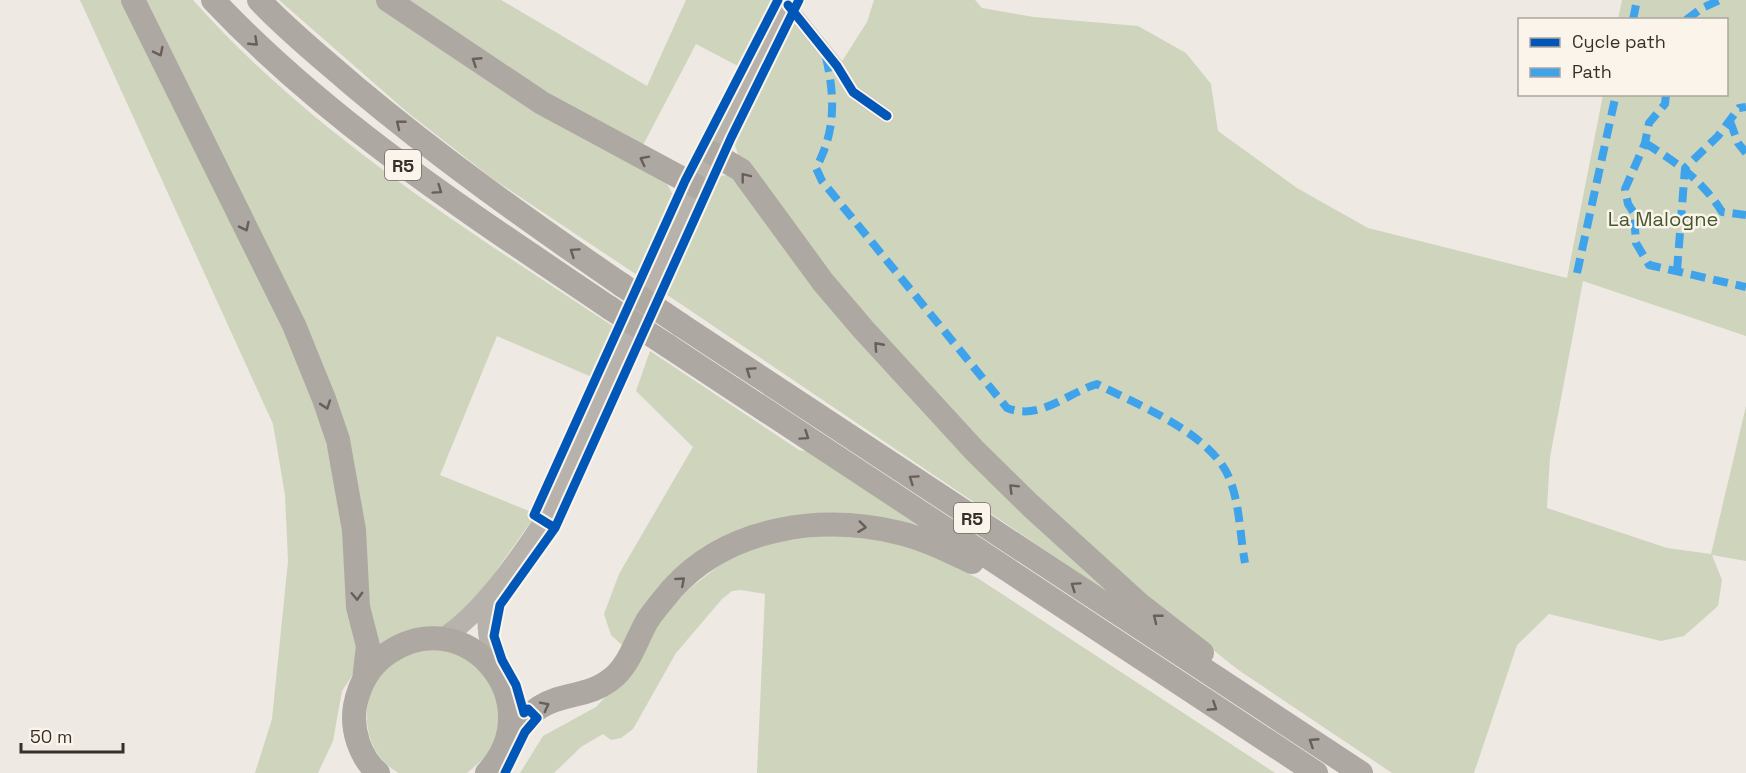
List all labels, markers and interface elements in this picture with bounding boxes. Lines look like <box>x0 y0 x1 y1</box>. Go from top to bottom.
legend <box>1518 18 1728 96</box>
text: Cycle path <box>1572 30 1666 53</box>
one-way arrow <box>247 34 258 45</box>
one-way arrow <box>152 46 163 57</box>
one-way arrow <box>472 56 482 68</box>
text: Path <box>1572 60 1612 83</box>
one-way arrow <box>396 120 407 131</box>
road number: R5 <box>385 150 421 180</box>
one-way arrow <box>639 155 650 167</box>
one-way arrow <box>742 173 753 184</box>
one-way arrow <box>431 183 442 194</box>
park label: La Malogne <box>1608 206 1718 232</box>
one-way arrow <box>238 221 250 232</box>
one-way arrow <box>569 248 580 259</box>
one-way arrow <box>874 343 885 353</box>
one-way arrow <box>746 367 757 378</box>
one-way arrow <box>319 399 331 410</box>
one-way arrow <box>798 429 809 440</box>
one-way arrow <box>909 474 919 486</box>
one-way arrow <box>1009 484 1020 495</box>
road number: R5 <box>954 503 990 533</box>
one-way arrow <box>857 520 866 533</box>
one-way arrow <box>674 577 685 588</box>
one-way arrow <box>1071 582 1082 593</box>
one-way arrow <box>351 592 364 601</box>
one-way arrow <box>1153 614 1164 625</box>
one-way arrow <box>1207 700 1218 711</box>
one-way arrow <box>538 702 549 714</box>
scale bar <box>21 716 123 754</box>
text: 50 m <box>30 725 72 748</box>
one-way arrow <box>1309 738 1320 749</box>

